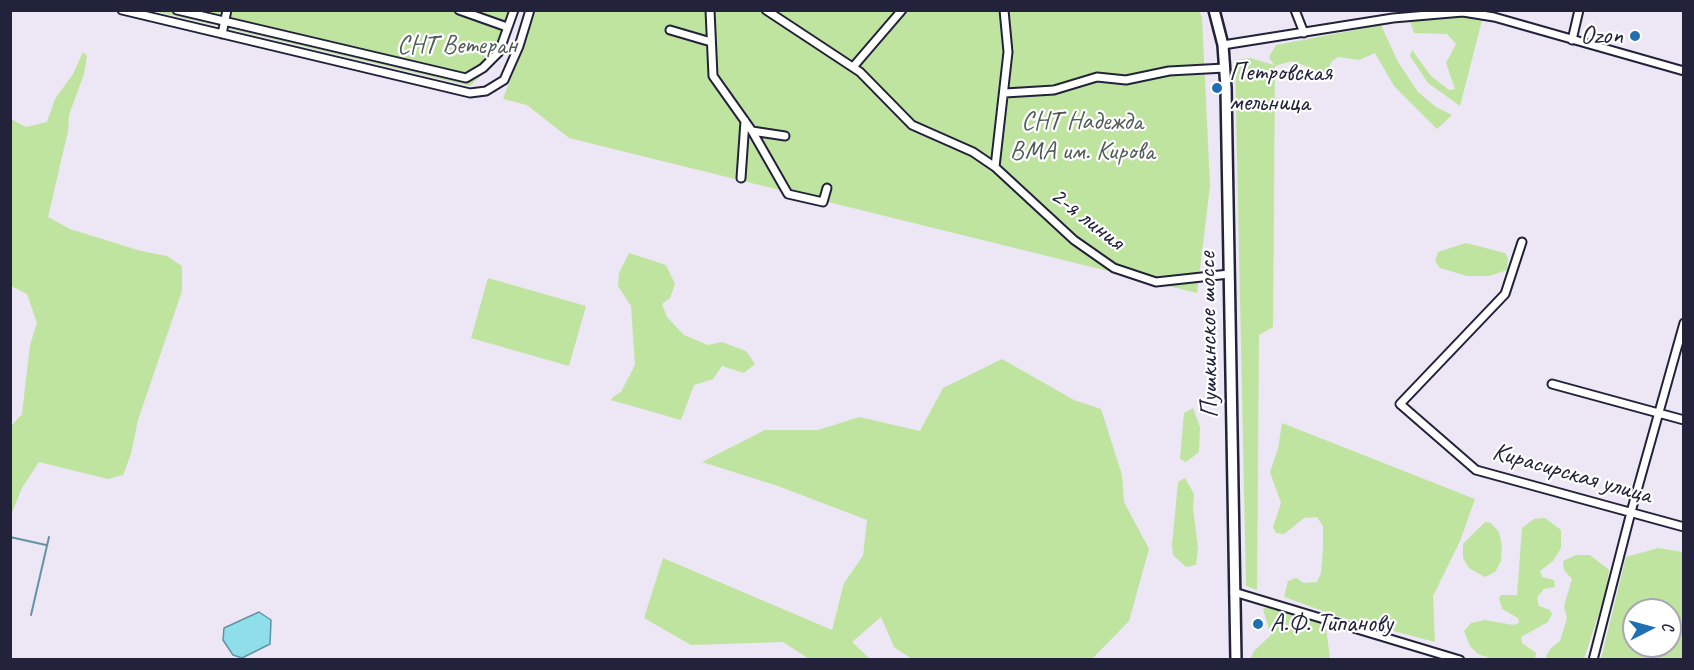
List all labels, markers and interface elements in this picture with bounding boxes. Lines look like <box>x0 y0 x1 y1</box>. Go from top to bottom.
place label: Ozon <box>1580 20 1623 52</box>
marker: Ozon <box>1628 29 1642 43</box>
park label: СНТ Ветеран <box>397 30 517 62</box>
place label: Петровская мельница <box>1229 57 1332 118</box>
marker: Петровская мельница <box>1210 81 1224 95</box>
park label: СНТ Надежда ВМА им. Кирова <box>1010 106 1154 168</box>
street label: 2-я линия <box>1044 180 1130 258</box>
street label: Пушкинское шоссе <box>1192 252 1226 418</box>
street label: Кирасирская улица <box>1489 436 1655 512</box>
north arrow <box>1622 598 1682 658</box>
place label: А.Ф. Типанову <box>1270 608 1393 640</box>
marker: А.Ф. Типанову <box>1251 617 1265 631</box>
text: С <box>1658 621 1678 631</box>

